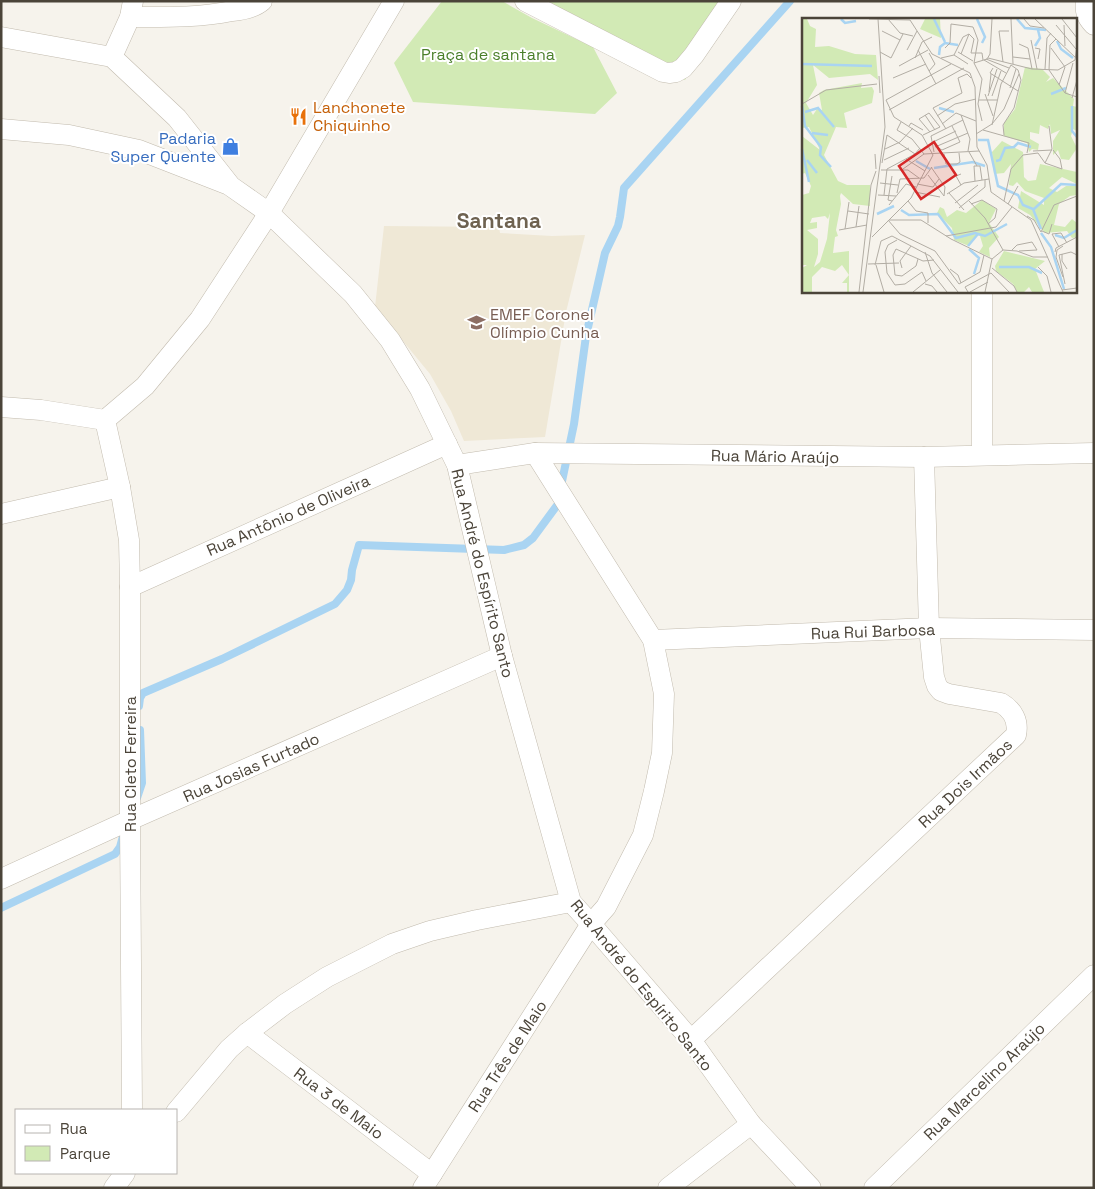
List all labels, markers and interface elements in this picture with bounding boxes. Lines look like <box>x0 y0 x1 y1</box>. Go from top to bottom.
inset map <box>802 18 1078 292</box>
park label: Praça de santana <box>421 44 555 65</box>
place label: Lanchonete Chiquinho <box>313 97 406 136</box>
restaurant icon: Lanchonete Chiquinho <box>289 106 309 126</box>
place label: Padaria Super Quente <box>110 128 216 167</box>
shop icon: Padaria Super Quente <box>220 137 240 157</box>
district label: Santana <box>457 207 541 234</box>
place label: EMEF Coronel Olímpio Cunha <box>490 304 599 343</box>
school or university icon: EMEF Coronel Olímpio Cunha <box>466 313 486 333</box>
street label: Rua Mário Araújo <box>711 445 839 468</box>
street label: Rua André do Espírito Santo <box>446 466 519 680</box>
street label: Rua Antônio de Oliveira <box>203 470 373 561</box>
street label: Rua Rui Barbosa <box>810 619 936 644</box>
street label: Rua Cleto Ferreira <box>120 696 141 832</box>
street label: Rua Josias Furtado <box>180 728 323 807</box>
street label: Rua Dois Irmãos <box>914 734 1017 832</box>
street label: Rua André do Espírito Santo <box>566 895 717 1075</box>
street label: Rua Três de Maio <box>463 996 551 1116</box>
street label: Rua Marcelino Araújo <box>919 1018 1050 1145</box>
street label: Rua 3 de Maio <box>289 1063 388 1144</box>
legend <box>15 1109 178 1174</box>
text: Rua <box>60 1119 88 1138</box>
text: Parque <box>60 1144 111 1163</box>

